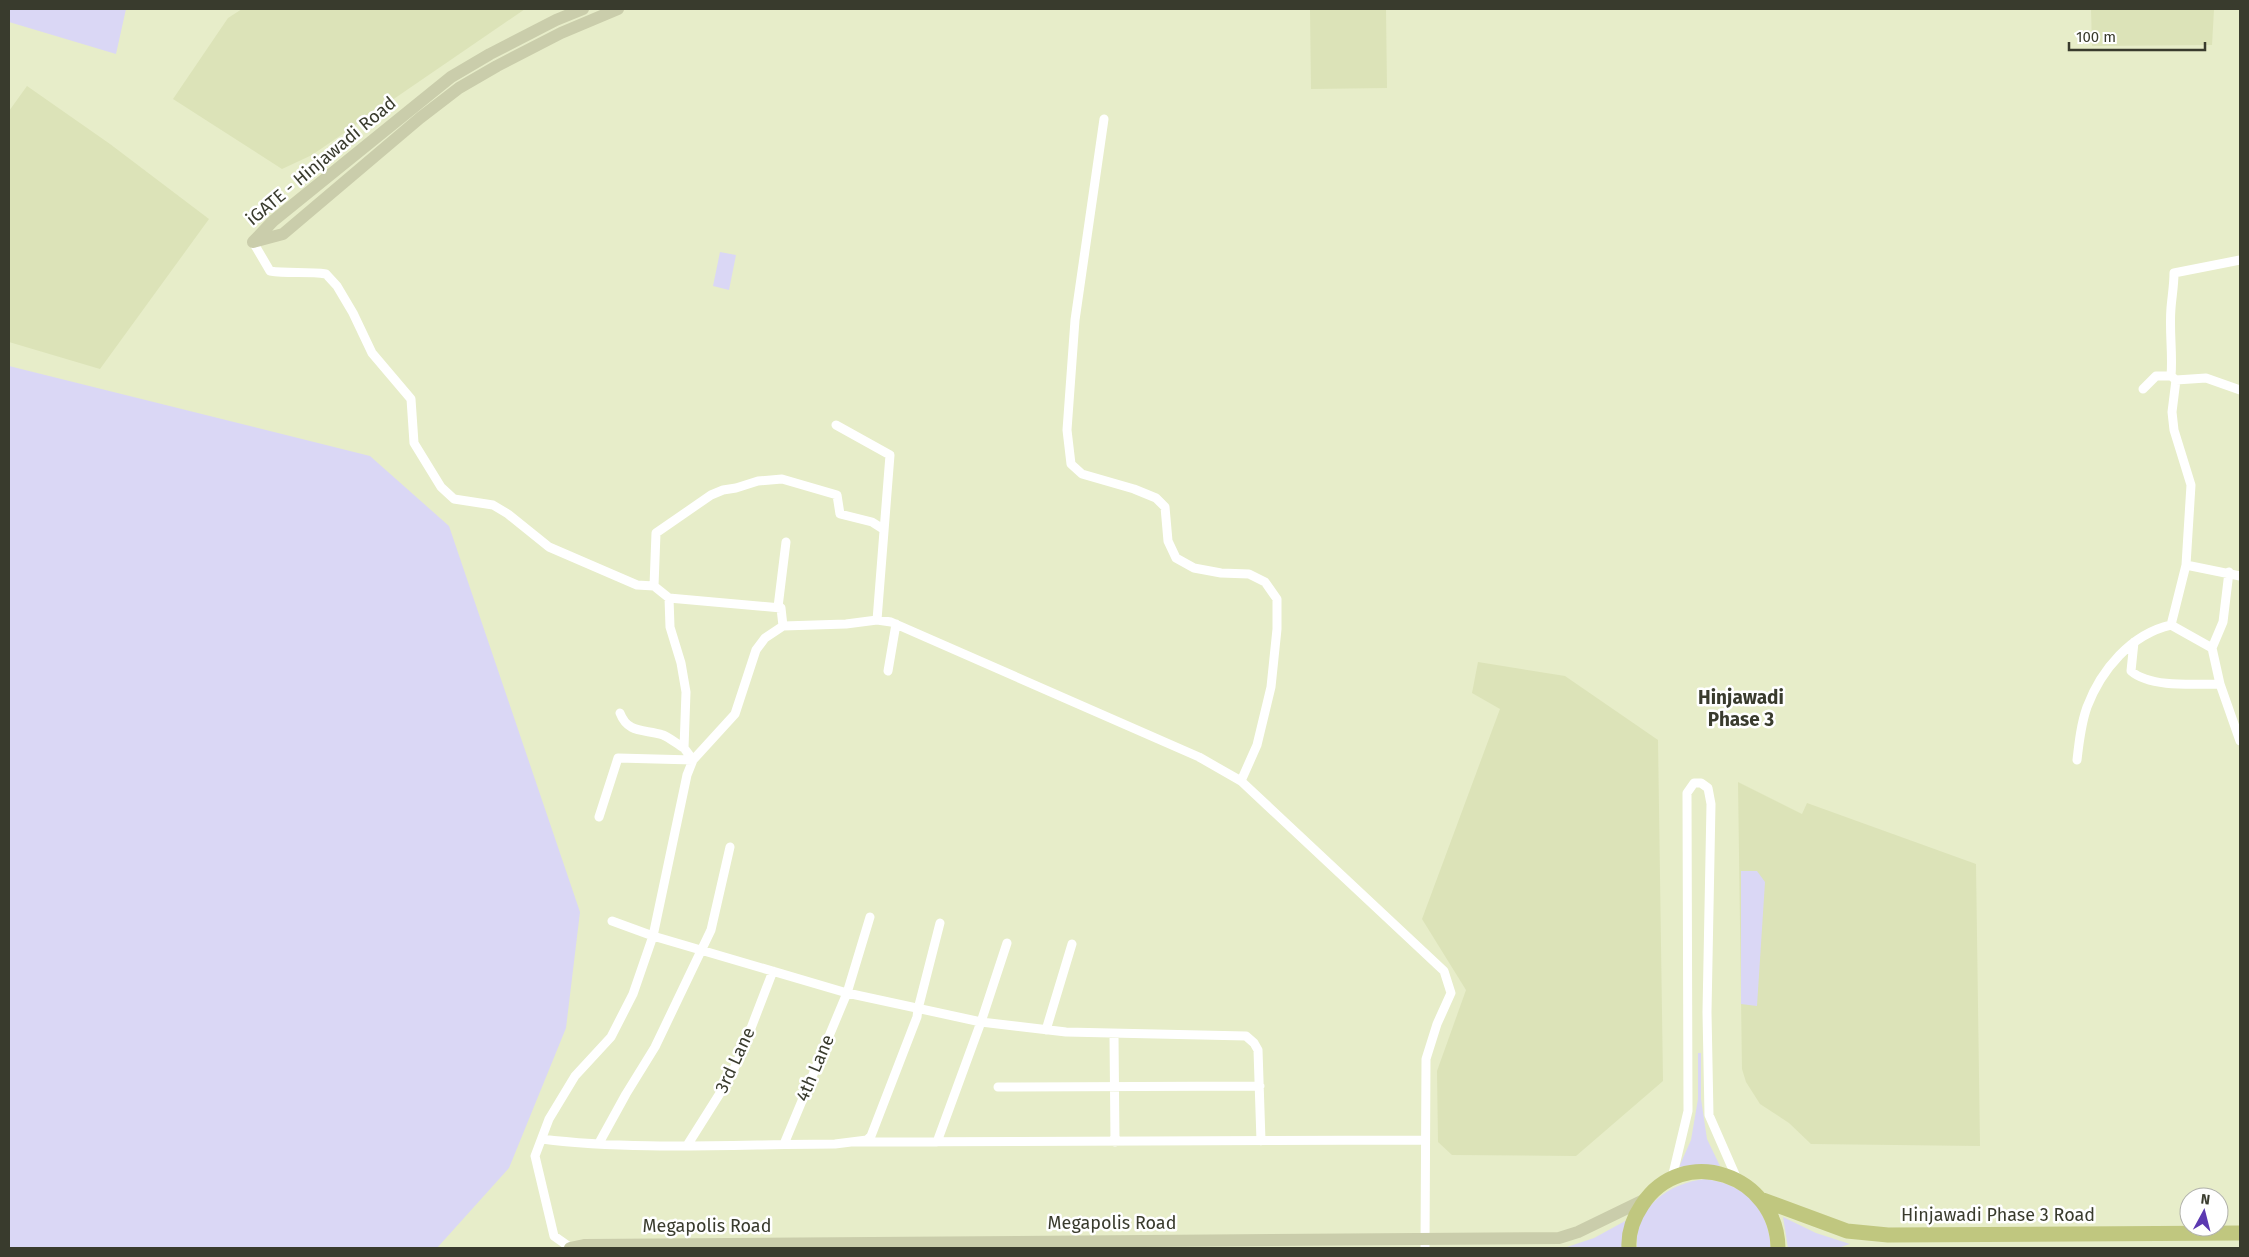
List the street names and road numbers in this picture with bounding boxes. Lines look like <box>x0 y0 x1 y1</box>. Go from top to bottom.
street label: iGATE - Hinjawadi Road <box>242 92 400 230</box>
street label: 3rd Lane <box>710 1024 760 1096</box>
street label: 4th Lane <box>791 1031 839 1105</box>
street label: Hinjawadi Phase 3 Road <box>1901 1204 2095 1226</box>
street label: Megapolis Road <box>1048 1212 1176 1234</box>
street label: Megapolis Road <box>643 1215 771 1237</box>

